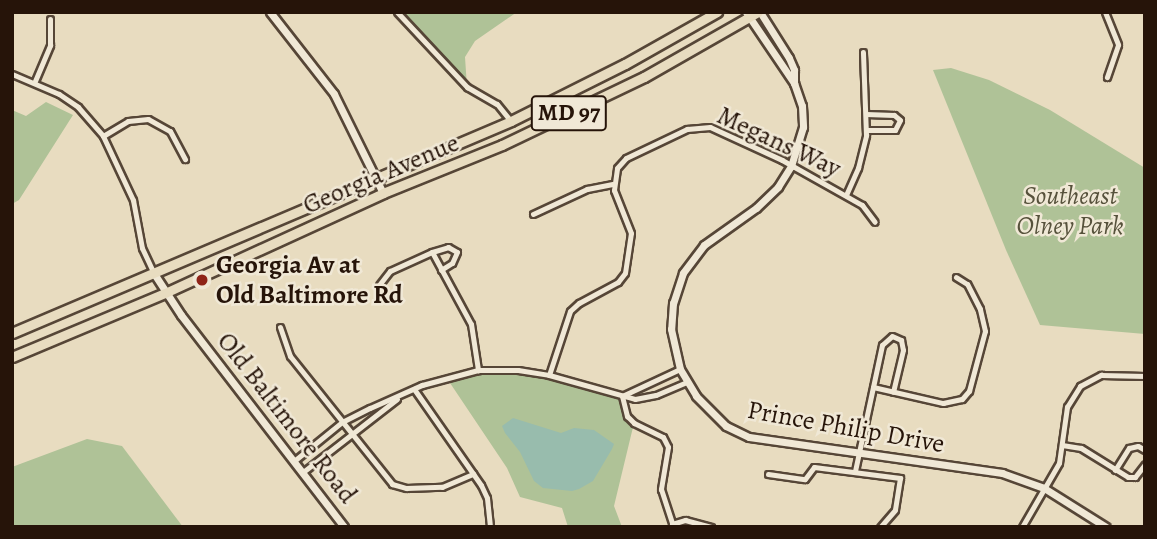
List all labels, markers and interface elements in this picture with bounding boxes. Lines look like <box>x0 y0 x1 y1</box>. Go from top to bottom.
road number: MD 97 <box>530 92 608 134</box>
street label: Megans Way <box>712 100 846 184</box>
street label: Georgia Avenue <box>298 127 464 221</box>
park label: Southeast Olney Park <box>1017 180 1123 242</box>
place label: Georgia Av at Old Baltimore Rd <box>216 249 403 310</box>
marker: Georgia Av at Old Baltimore Rd <box>194 272 210 288</box>
street label: Old Baltimore Road <box>211 326 363 510</box>
street label: Prince Philip Drive <box>745 394 947 460</box>

